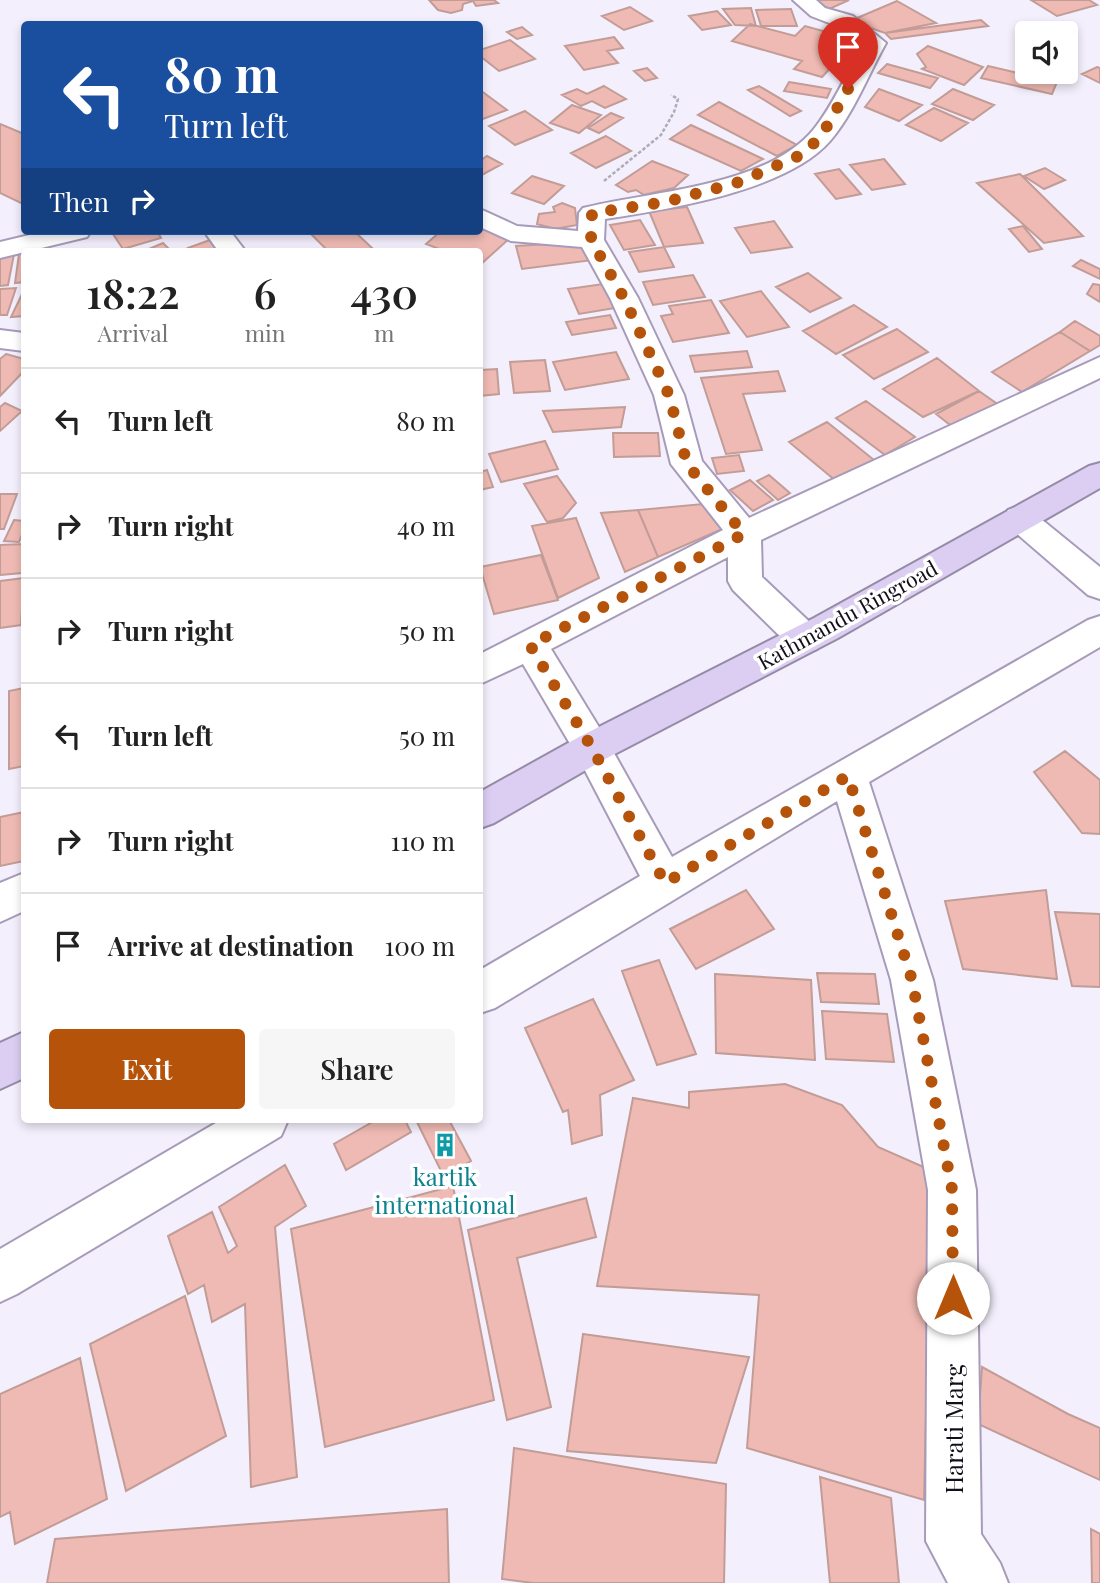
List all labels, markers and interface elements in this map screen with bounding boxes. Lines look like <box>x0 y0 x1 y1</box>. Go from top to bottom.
pin <box>818 17 878 89</box>
map controls <box>1015 21 1078 84</box>
button: sound <box>1015 21 1078 84</box>
icon: arrive <box>829 28 867 66</box>
text: 80 m <box>164 40 279 105</box>
icon: left <box>49 49 140 140</box>
text: Turn left <box>164 103 288 146</box>
icon: right <box>123 182 161 220</box>
text: Then <box>49 184 109 219</box>
text: 18:22 <box>86 264 180 320</box>
text: 6 <box>254 264 277 320</box>
text: 430 <box>351 264 418 320</box>
text: Arrival <box>97 317 168 348</box>
text: min <box>245 317 286 348</box>
text: m <box>374 317 394 348</box>
icon: left <box>49 402 87 440</box>
text: Turn left <box>108 403 213 438</box>
text: 80 m <box>396 403 455 438</box>
icon: right <box>49 507 87 545</box>
text: Turn right <box>108 508 234 543</box>
text: 40 m <box>397 508 455 543</box>
street label: Kathmandu Ringroad <box>752 553 942 675</box>
icon: right <box>49 612 87 650</box>
text: Turn right <box>108 613 234 648</box>
text: 50 m <box>399 613 455 648</box>
icon: left <box>49 717 87 755</box>
text: Turn left <box>108 718 213 753</box>
text: 50 m <box>399 718 455 753</box>
icon: right <box>49 822 87 860</box>
text: Turn right <box>108 823 234 858</box>
text: 110 m <box>391 823 455 858</box>
icon: arrive <box>49 927 87 965</box>
text: Arrive at destination <box>108 928 354 963</box>
text: 100 m <box>385 928 455 963</box>
button: Exit <box>49 1029 245 1109</box>
button: Share <box>259 1029 455 1109</box>
building icon: kartik international <box>431 1131 459 1159</box>
place label: kartik international <box>375 1160 516 1220</box>
position arrow <box>916 1261 990 1335</box>
street label: Harati Marg <box>937 1364 969 1494</box>

